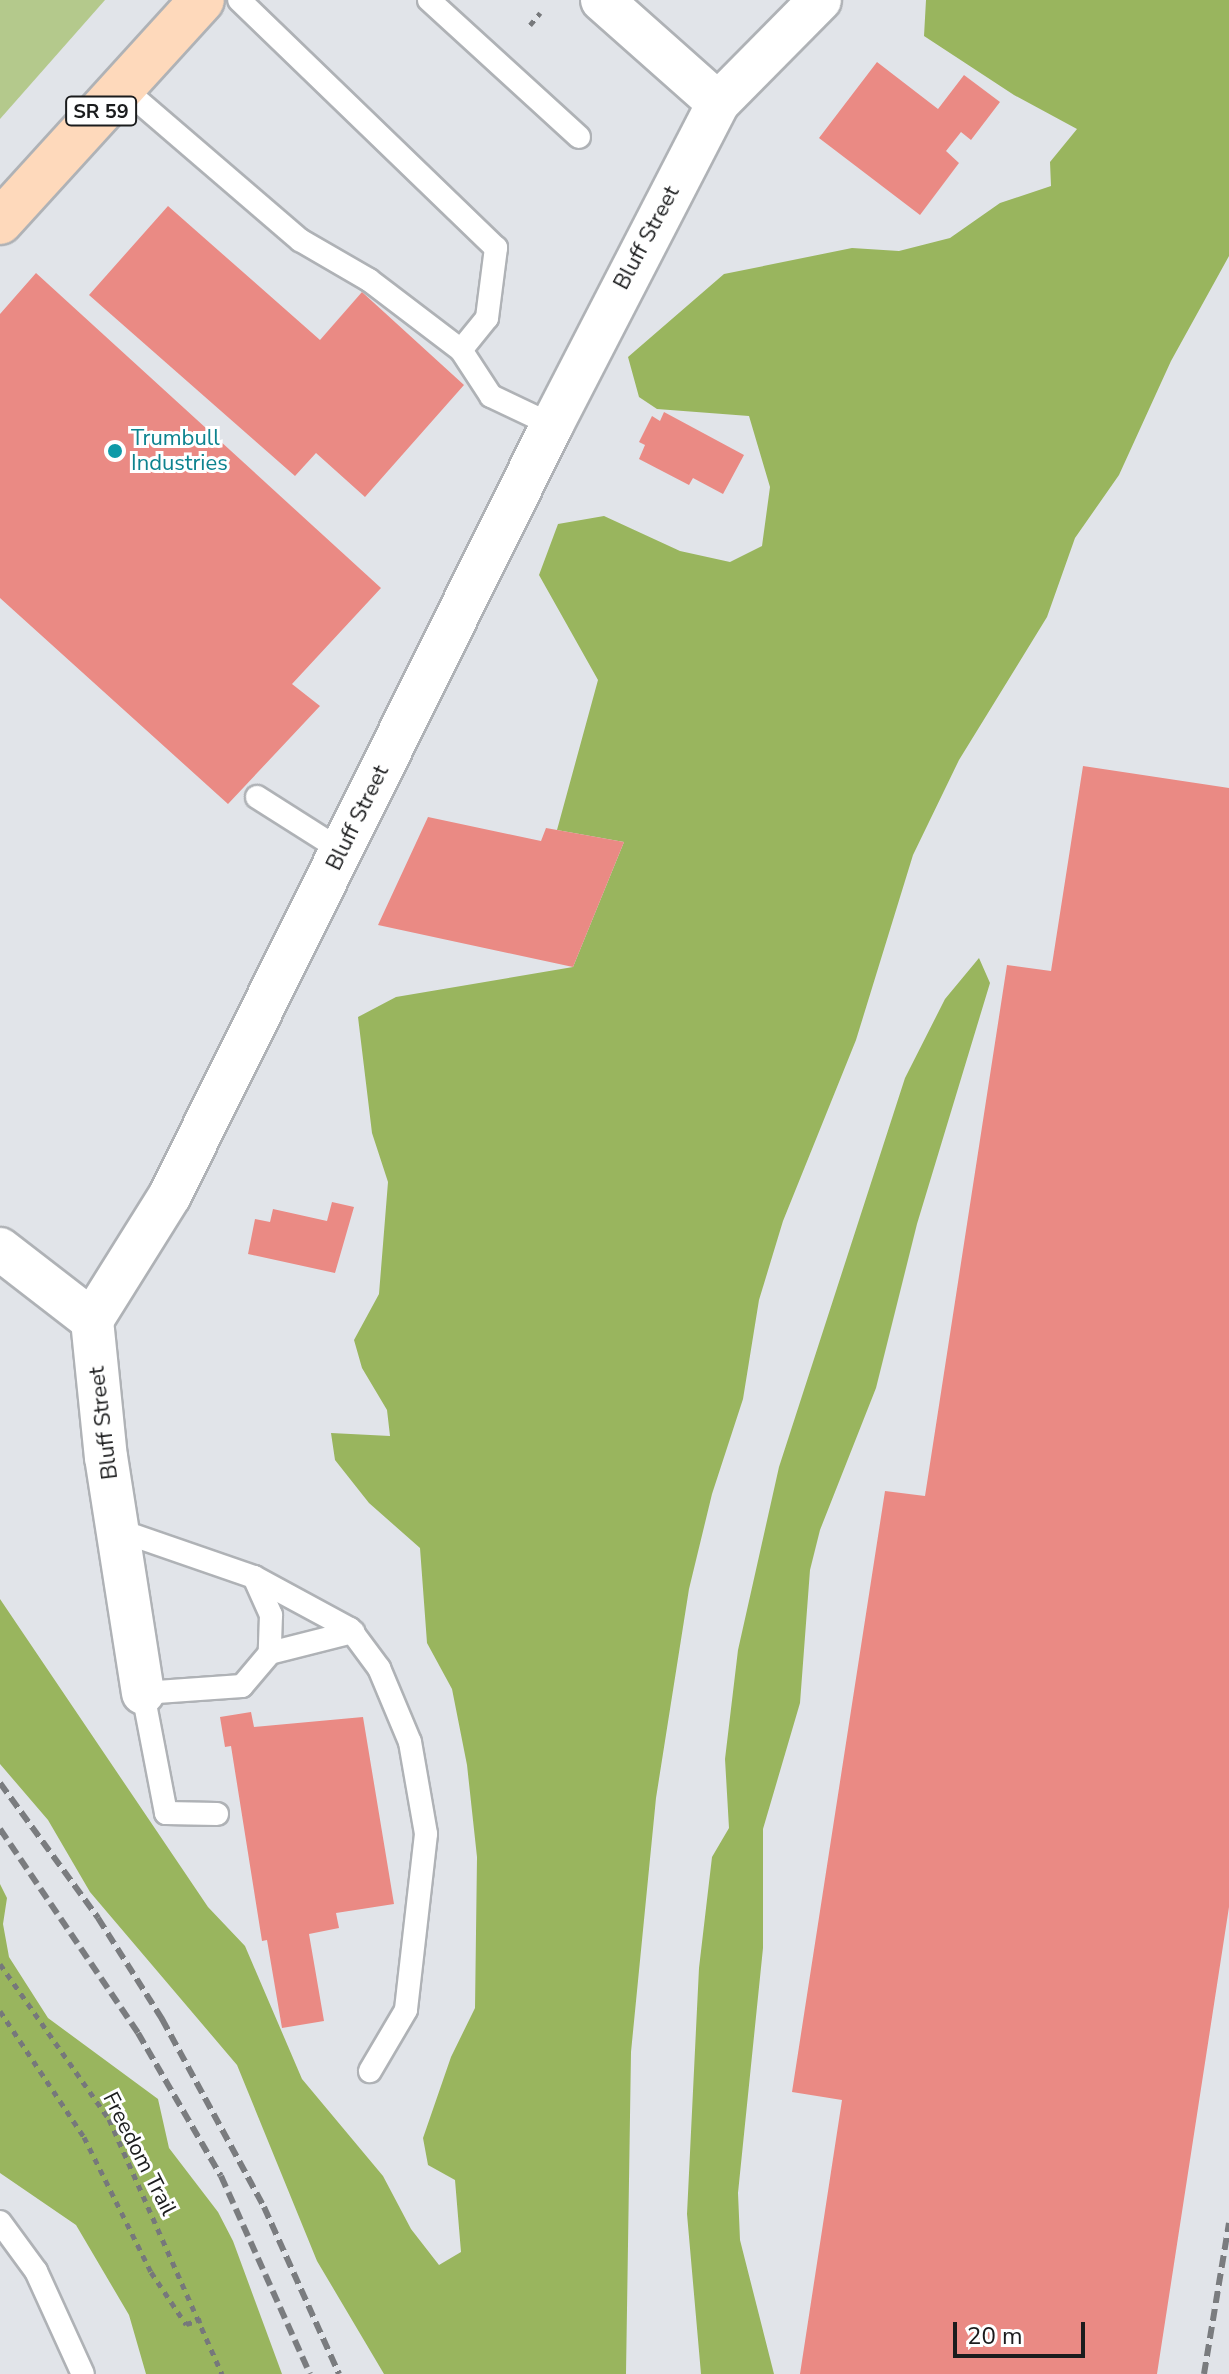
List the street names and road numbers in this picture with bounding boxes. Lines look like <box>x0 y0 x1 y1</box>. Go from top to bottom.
road number: SR 59 <box>65 95 137 127</box>
street label: Bluff Street <box>609 182 685 294</box>
street label: Bluff Street <box>321 761 395 875</box>
street label: Bluff Street <box>84 1365 124 1481</box>
street label: Freedom Trail <box>97 2088 181 2220</box>

